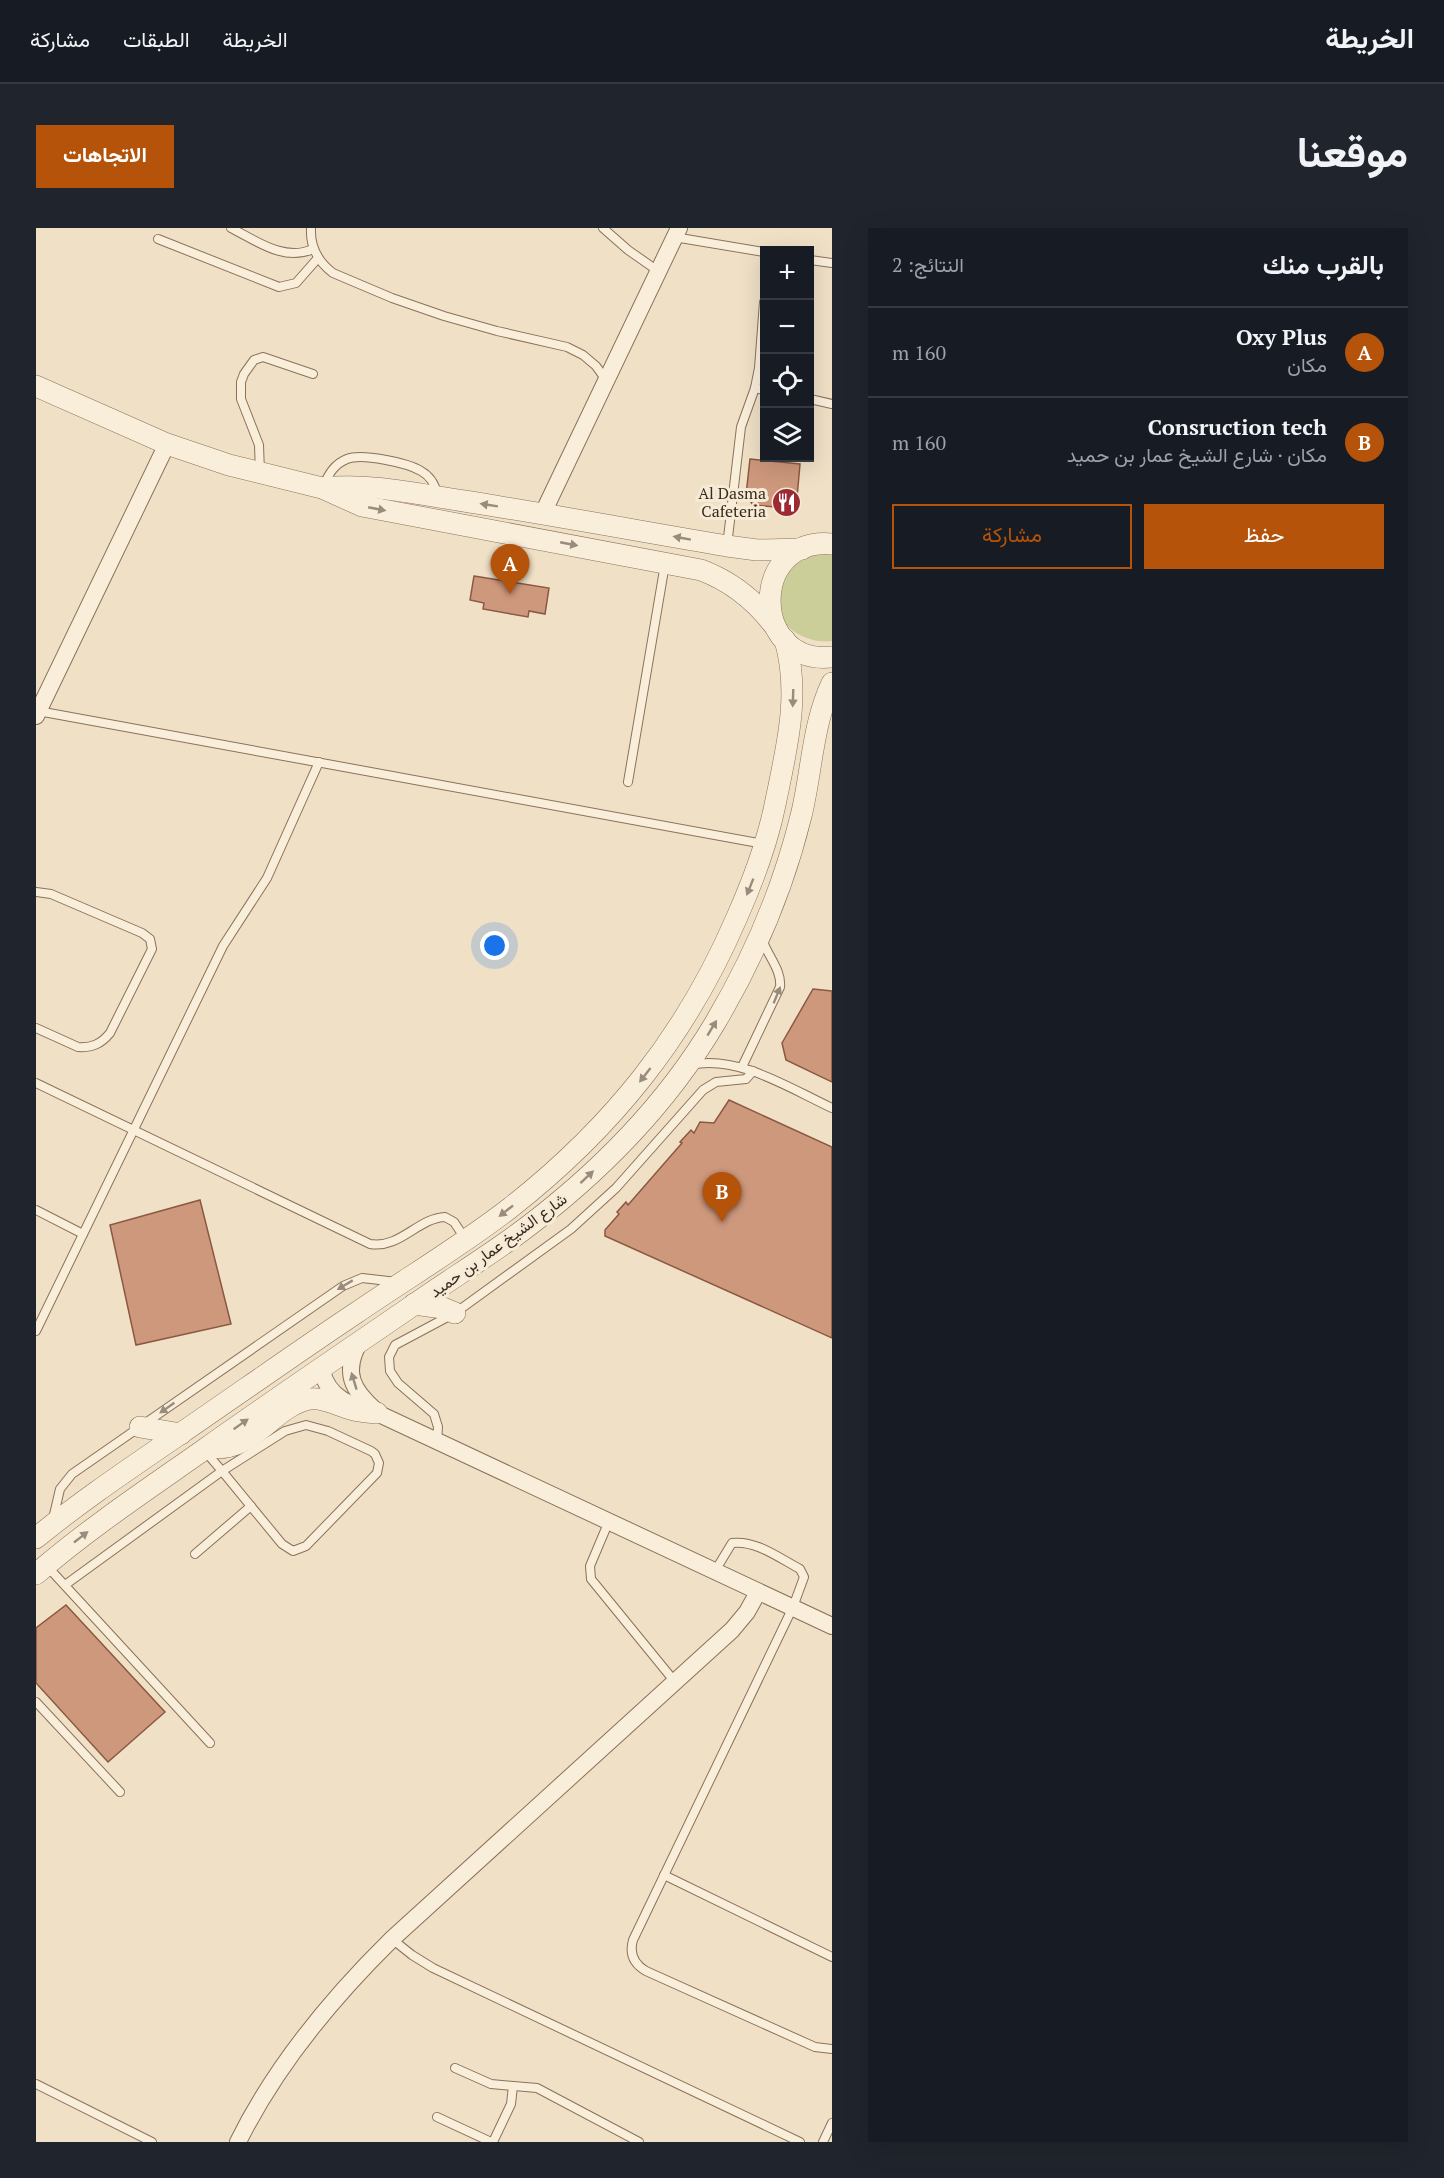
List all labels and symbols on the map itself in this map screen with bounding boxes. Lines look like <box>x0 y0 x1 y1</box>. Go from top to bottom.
place label: Al Dasma Cafeteria <box>698 482 766 522</box>
restaurant icon: Al Dasma Cafeteria <box>771 486 803 518</box>
one-way arrow <box>480 501 499 510</box>
one-way arrow <box>368 505 387 514</box>
one-way arrow <box>672 533 691 542</box>
one-way arrow <box>559 540 578 549</box>
pin: A <box>490 544 530 594</box>
one-way arrow <box>788 688 797 707</box>
one-way arrow <box>745 878 754 896</box>
your location <box>480 931 509 960</box>
one-way arrow <box>773 986 782 1004</box>
one-way arrow <box>707 1019 717 1036</box>
one-way arrow <box>638 1067 651 1083</box>
one-way arrow <box>579 1171 594 1184</box>
pin: B <box>702 1172 742 1222</box>
street label: شارع الشيخ عمار بن حميد <box>425 1188 572 1303</box>
one-way arrow <box>498 1205 513 1217</box>
one-way arrow <box>337 1280 353 1291</box>
one-way arrow <box>349 1372 358 1390</box>
one-way arrow <box>159 1402 175 1413</box>
one-way arrow <box>232 1418 248 1430</box>
one-way arrow <box>74 1531 89 1543</box>

